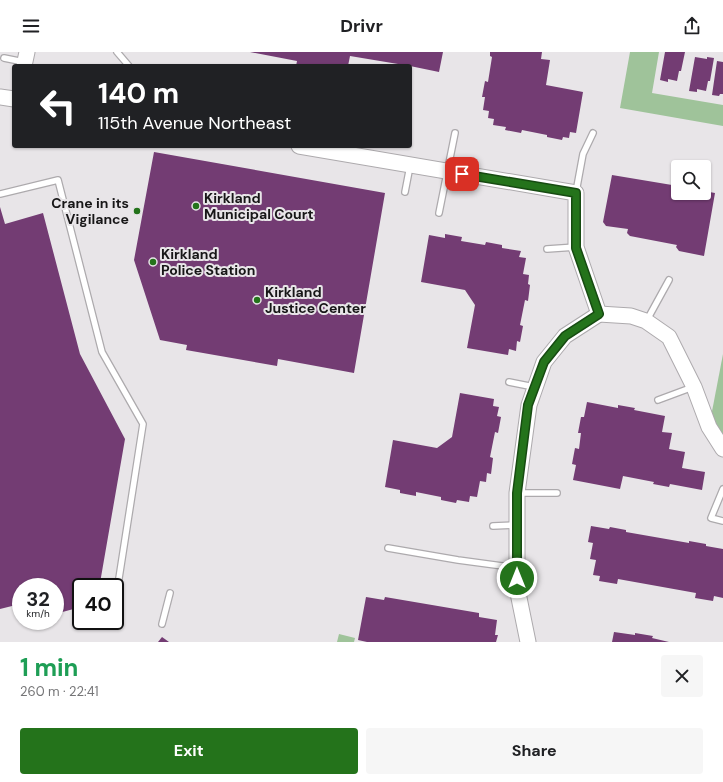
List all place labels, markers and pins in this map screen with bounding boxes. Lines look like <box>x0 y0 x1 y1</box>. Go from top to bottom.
pin <box>445 157 479 191</box>
place label: Kirkland Municipal Court <box>204 189 314 223</box>
place label: Crane in its Vigilance <box>51 194 129 228</box>
marker: Kirkland Municipal Court <box>191 201 201 211</box>
marker: Crane in its Vigilance <box>132 206 142 216</box>
place label: Kirkland Police Station <box>161 245 255 279</box>
marker: Kirkland Police Station <box>148 257 158 267</box>
place label: Kirkland Justice Center <box>265 283 366 317</box>
marker: Kirkland Justice Center <box>252 295 262 305</box>

